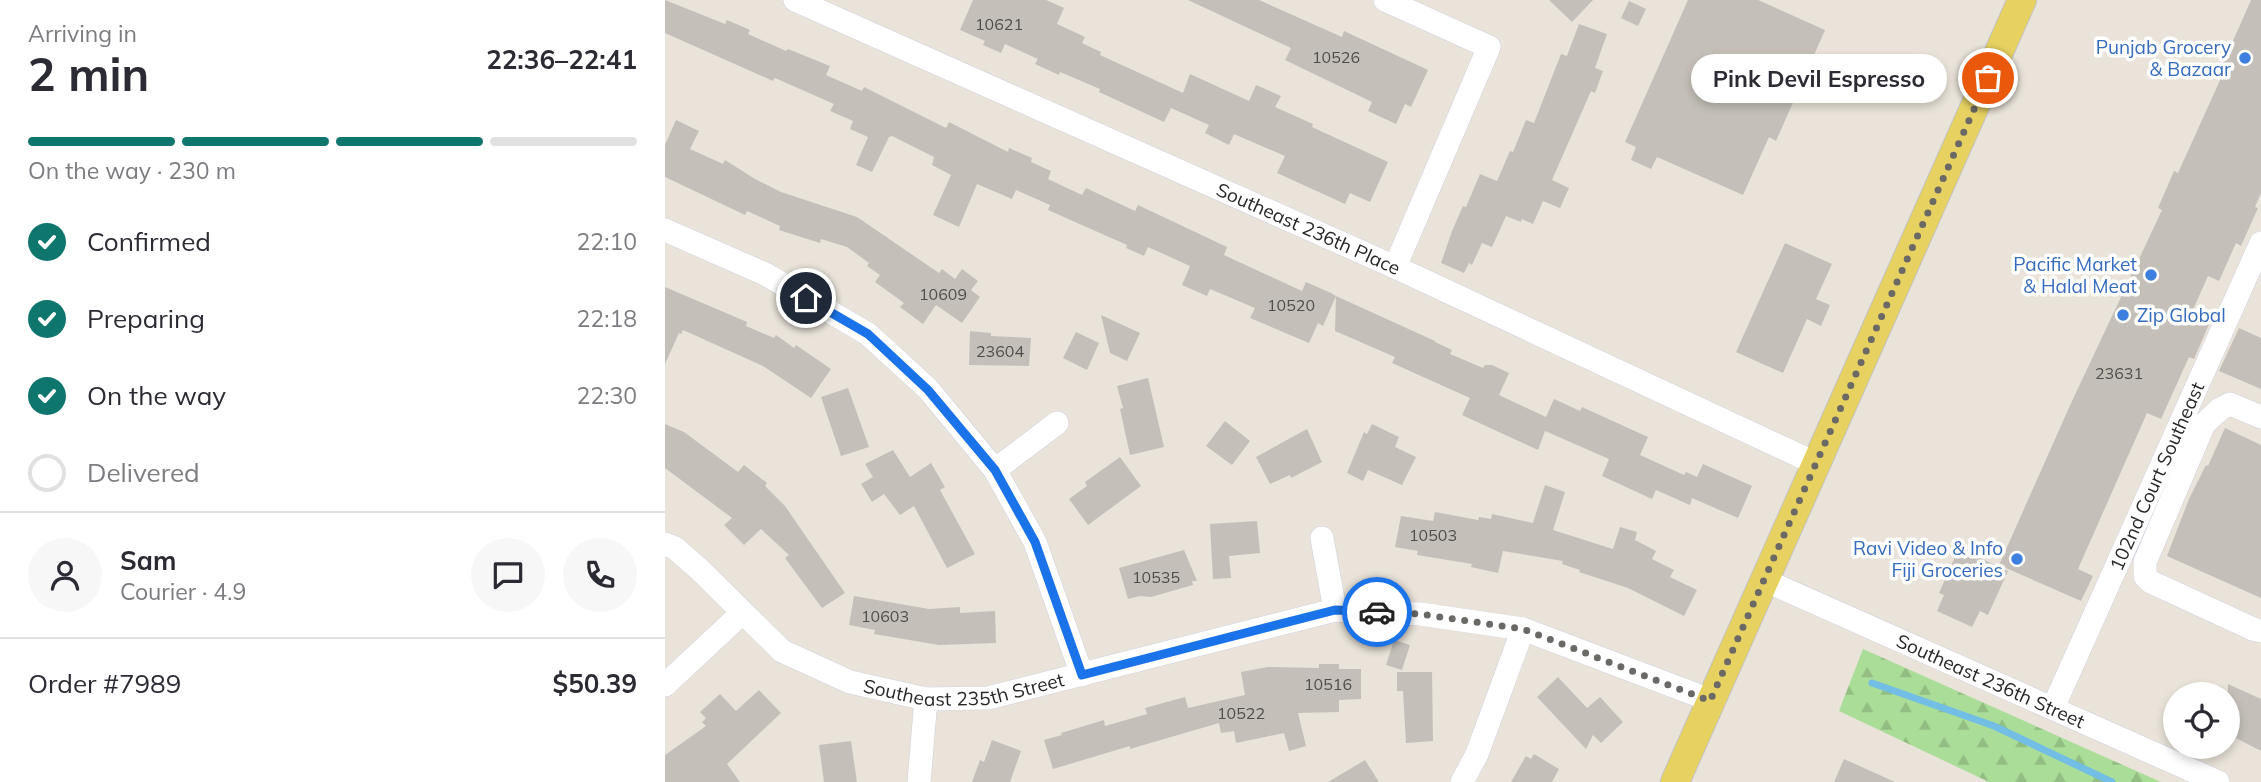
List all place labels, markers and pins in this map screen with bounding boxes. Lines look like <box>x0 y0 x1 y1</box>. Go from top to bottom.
place label: Punjab Grocery & Bazaar <box>2096 35 2231 81</box>
pin <box>1958 48 2018 108</box>
marker: Punjab Grocery & Bazaar <box>2237 50 2253 66</box>
callout: Pink Devil Espresso <box>1691 54 1946 102</box>
place label: Pacific Market & Halal Meat <box>2013 252 2137 298</box>
marker: Pacific Market & Halal Meat <box>2143 267 2159 283</box>
pin <box>776 268 836 328</box>
place label: Zip Global <box>2137 303 2226 327</box>
marker: Zip Global <box>2115 307 2131 323</box>
place label: Ravi Video & Info Fiji Groceries <box>1853 536 2003 582</box>
marker: Ravi Video & Info Fiji Groceries <box>2009 551 2025 567</box>

